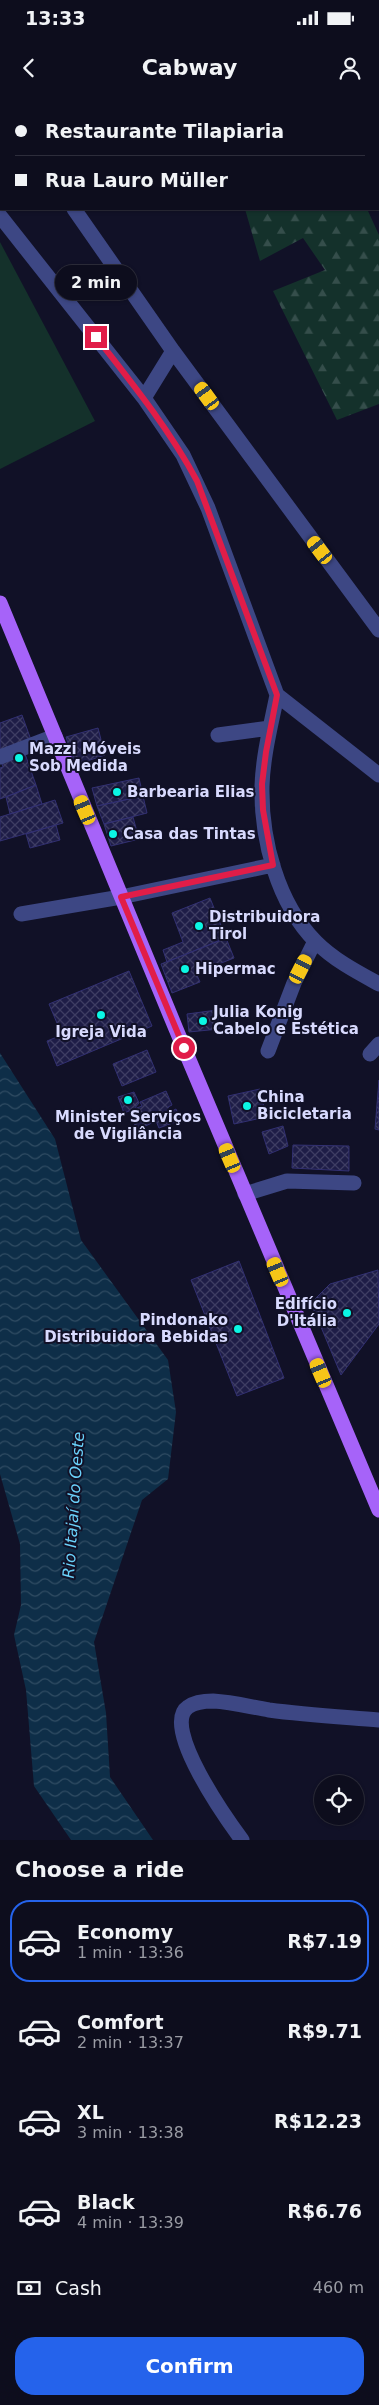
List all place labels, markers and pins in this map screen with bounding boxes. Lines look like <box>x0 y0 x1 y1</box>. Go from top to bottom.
place label: Mazzi Móveis Sob Medida <box>29 740 141 775</box>
marker: Mazzi Móveis Sob Medida <box>13 752 25 764</box>
place label: Barbearia Elias <box>127 783 255 801</box>
marker: Barbearia Elias <box>111 786 123 798</box>
place label: Casa das Tintas <box>123 825 256 843</box>
marker: Casa das Tintas <box>107 828 119 840</box>
place label: Distribuidora Tirol <box>209 908 320 943</box>
marker: Distribuidora Tirol <box>193 920 205 932</box>
place label: Hipermac <box>195 960 276 978</box>
marker: Hipermac <box>179 963 191 975</box>
place label: Julia Konig Cabelo e Estética <box>212 1003 359 1038</box>
marker: Igreja Vida <box>95 1009 107 1021</box>
marker: Julia Konig Cabelo e Estética <box>197 1015 209 1027</box>
place label: Igreja Vida <box>55 1023 147 1041</box>
place label: China Bicicletaria <box>257 1088 352 1123</box>
marker: Minister Serviços de Vigilância <box>122 1094 134 1106</box>
marker: China Bicicletaria <box>241 1100 253 1112</box>
place label: Minister Serviços de Vigilância <box>55 1108 201 1143</box>
place label: Edifício D'Itália <box>275 1295 337 1330</box>
marker: Edifício D'Itália <box>341 1307 353 1319</box>
place label: Pindonako Distribuidora Bebidas <box>44 1311 228 1346</box>
marker: Pindonako Distribuidora Bebidas <box>232 1323 244 1335</box>

